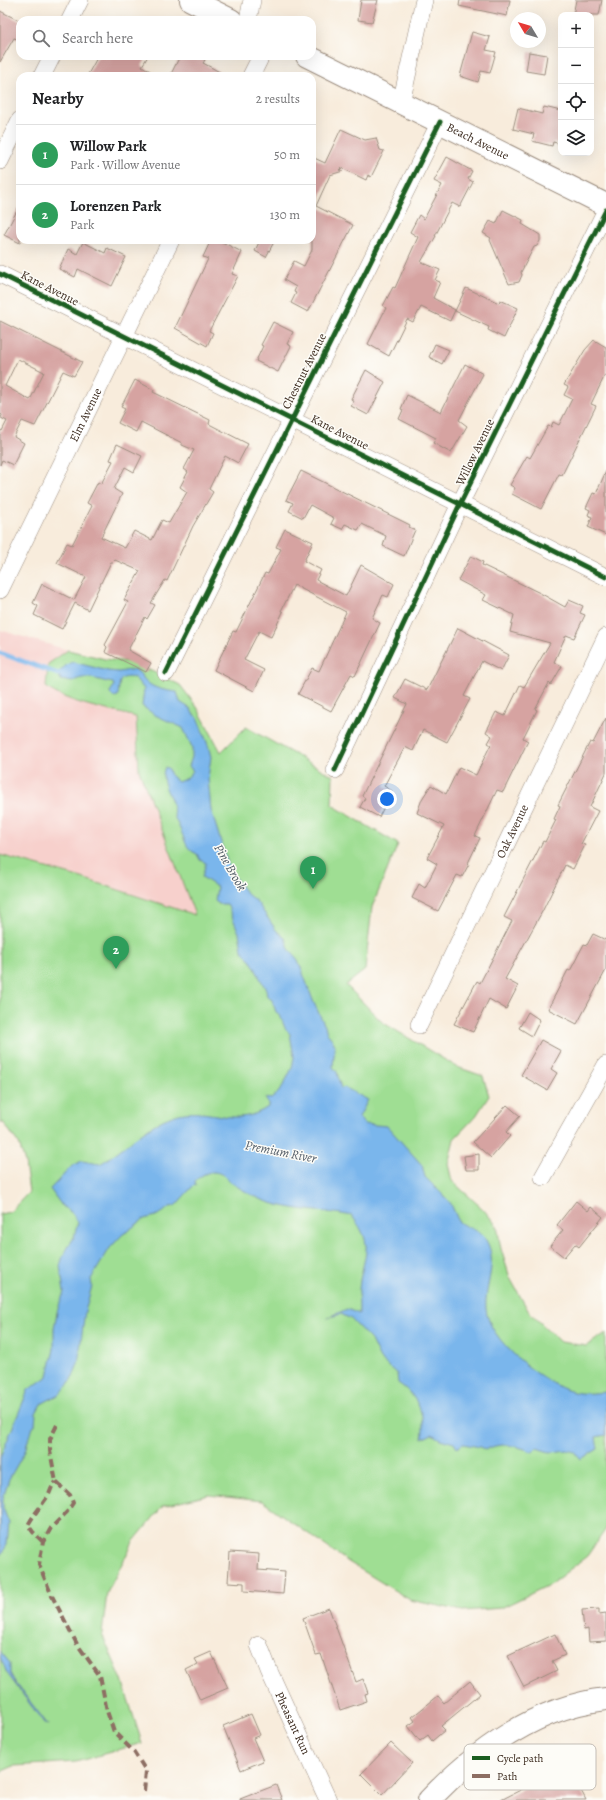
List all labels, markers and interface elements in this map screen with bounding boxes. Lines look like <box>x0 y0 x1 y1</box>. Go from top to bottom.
north arrow <box>510 12 546 48</box>
map controls <box>558 12 594 156</box>
button: + <box>558 12 594 48</box>
search box <box>16 16 316 60</box>
icon: search <box>30 27 52 49</box>
text: Search here <box>62 28 133 48</box>
button: − <box>558 48 594 84</box>
button: locate <box>558 84 594 120</box>
text: Nearby <box>32 87 83 110</box>
text: 2 results <box>256 90 300 107</box>
street label: Beach Avenue <box>444 119 512 163</box>
button: layers <box>558 120 594 156</box>
text: Willow Park <box>70 136 147 156</box>
text: 1 <box>43 146 47 163</box>
text: 50 m <box>274 146 300 163</box>
text: Park · Willow Avenue <box>70 156 180 173</box>
text: Lorenzen Park <box>70 196 161 216</box>
text: 2 <box>42 206 48 223</box>
text: 130 m <box>270 206 300 223</box>
text: Park <box>70 216 94 233</box>
street label: Kane Avenue <box>18 267 82 309</box>
street label: Chestnut Avenue <box>278 330 330 412</box>
street label: Elm Avenue <box>66 385 106 444</box>
street label: Kane Avenue <box>308 411 372 453</box>
street label: Willow Avenue <box>452 416 498 489</box>
your location <box>377 789 397 809</box>
street label: Oak Avenue <box>493 802 532 861</box>
water label: Pine Brook <box>210 841 251 894</box>
pin: 1 <box>300 856 326 889</box>
pin: 2 <box>103 936 129 969</box>
water label: Premium River <box>244 1136 318 1167</box>
street label: Pheasant Run <box>271 1689 314 1757</box>
legend <box>464 1744 596 1790</box>
text: Cycle path <box>497 1751 544 1766</box>
text: Path <box>497 1769 518 1784</box>

